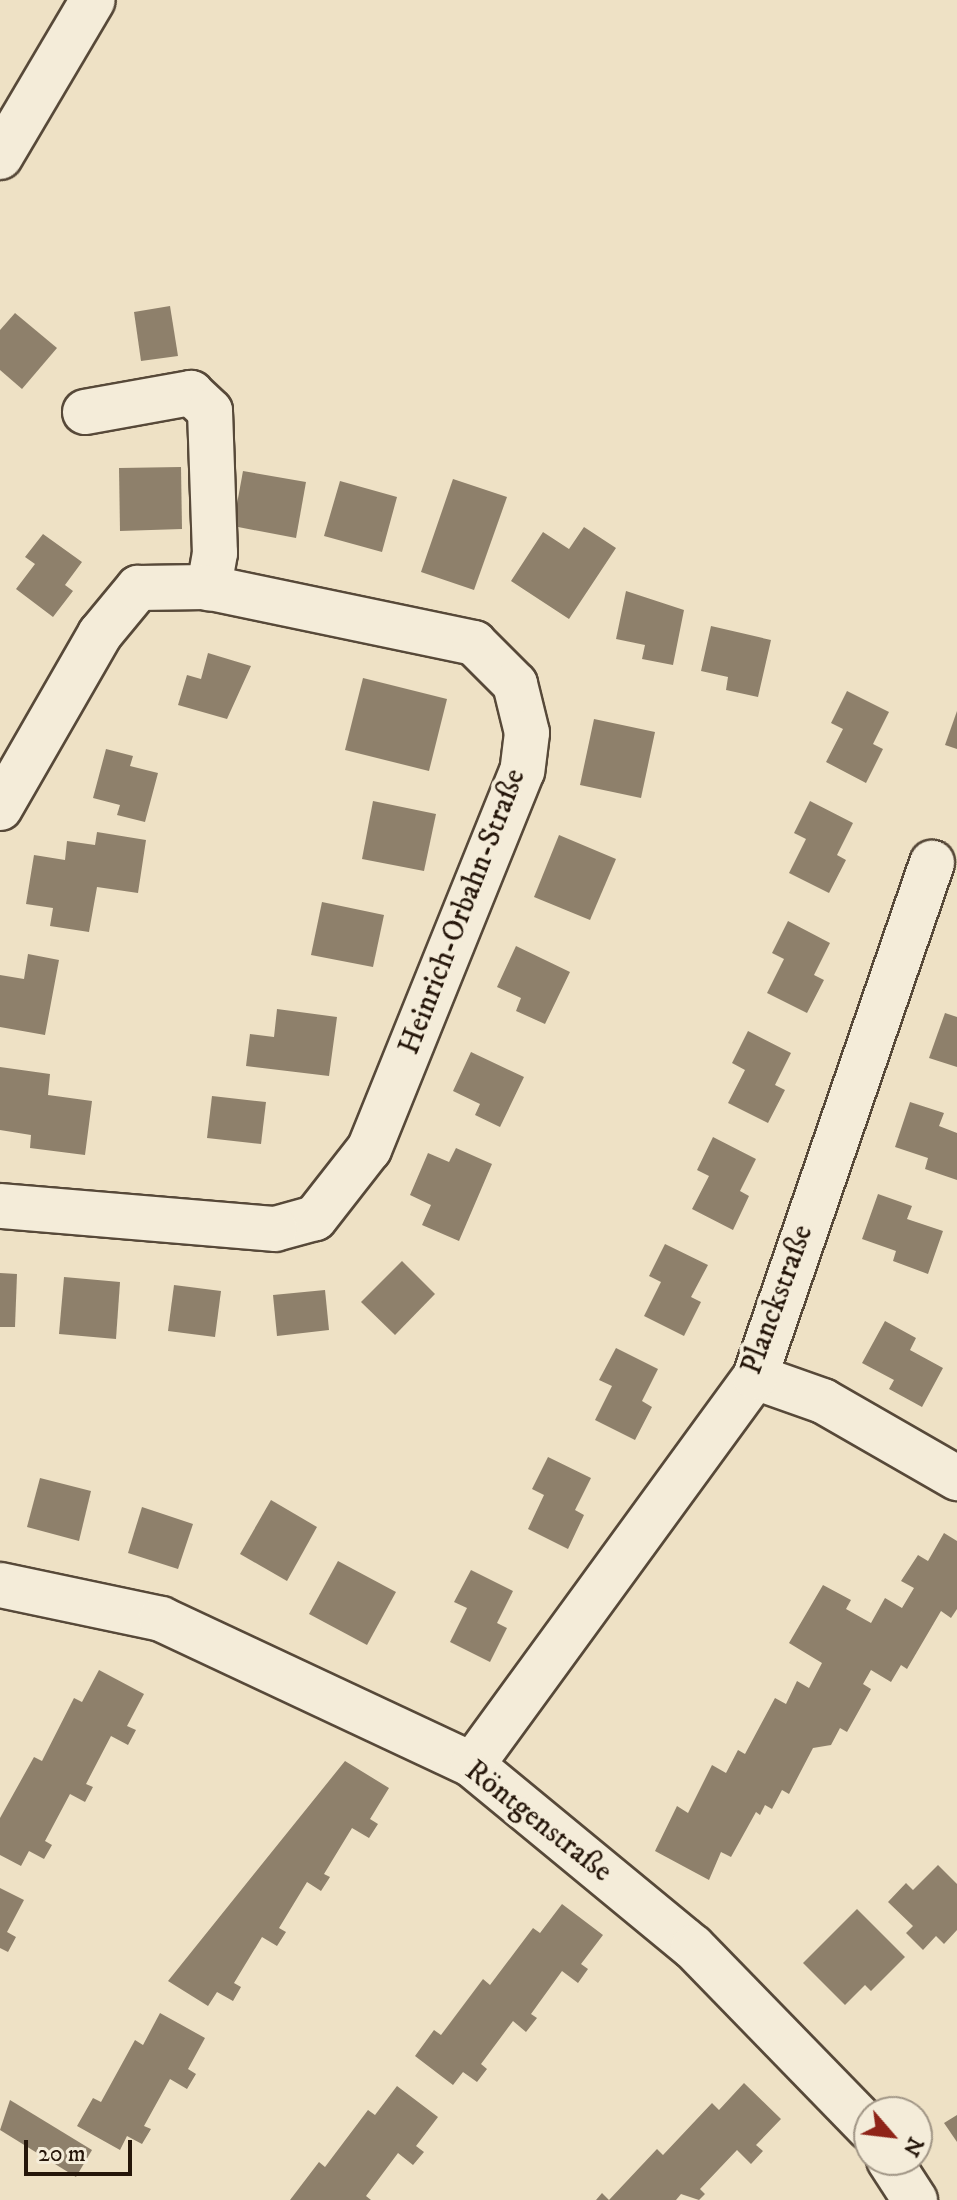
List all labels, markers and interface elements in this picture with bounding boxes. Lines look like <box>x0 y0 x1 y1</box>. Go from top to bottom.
street label: Heinrich-Orbahn-Straße <box>392 764 534 1060</box>
street label: Planckstraße <box>734 1220 822 1380</box>
street label: Röntgenstraße <box>457 1754 619 1890</box>
north arrow <box>853 2096 933 2176</box>
scale bar <box>28 2124 136 2174</box>
text: N <box>897 2132 929 2161</box>
text: 20 m <box>38 2139 86 2169</box>

